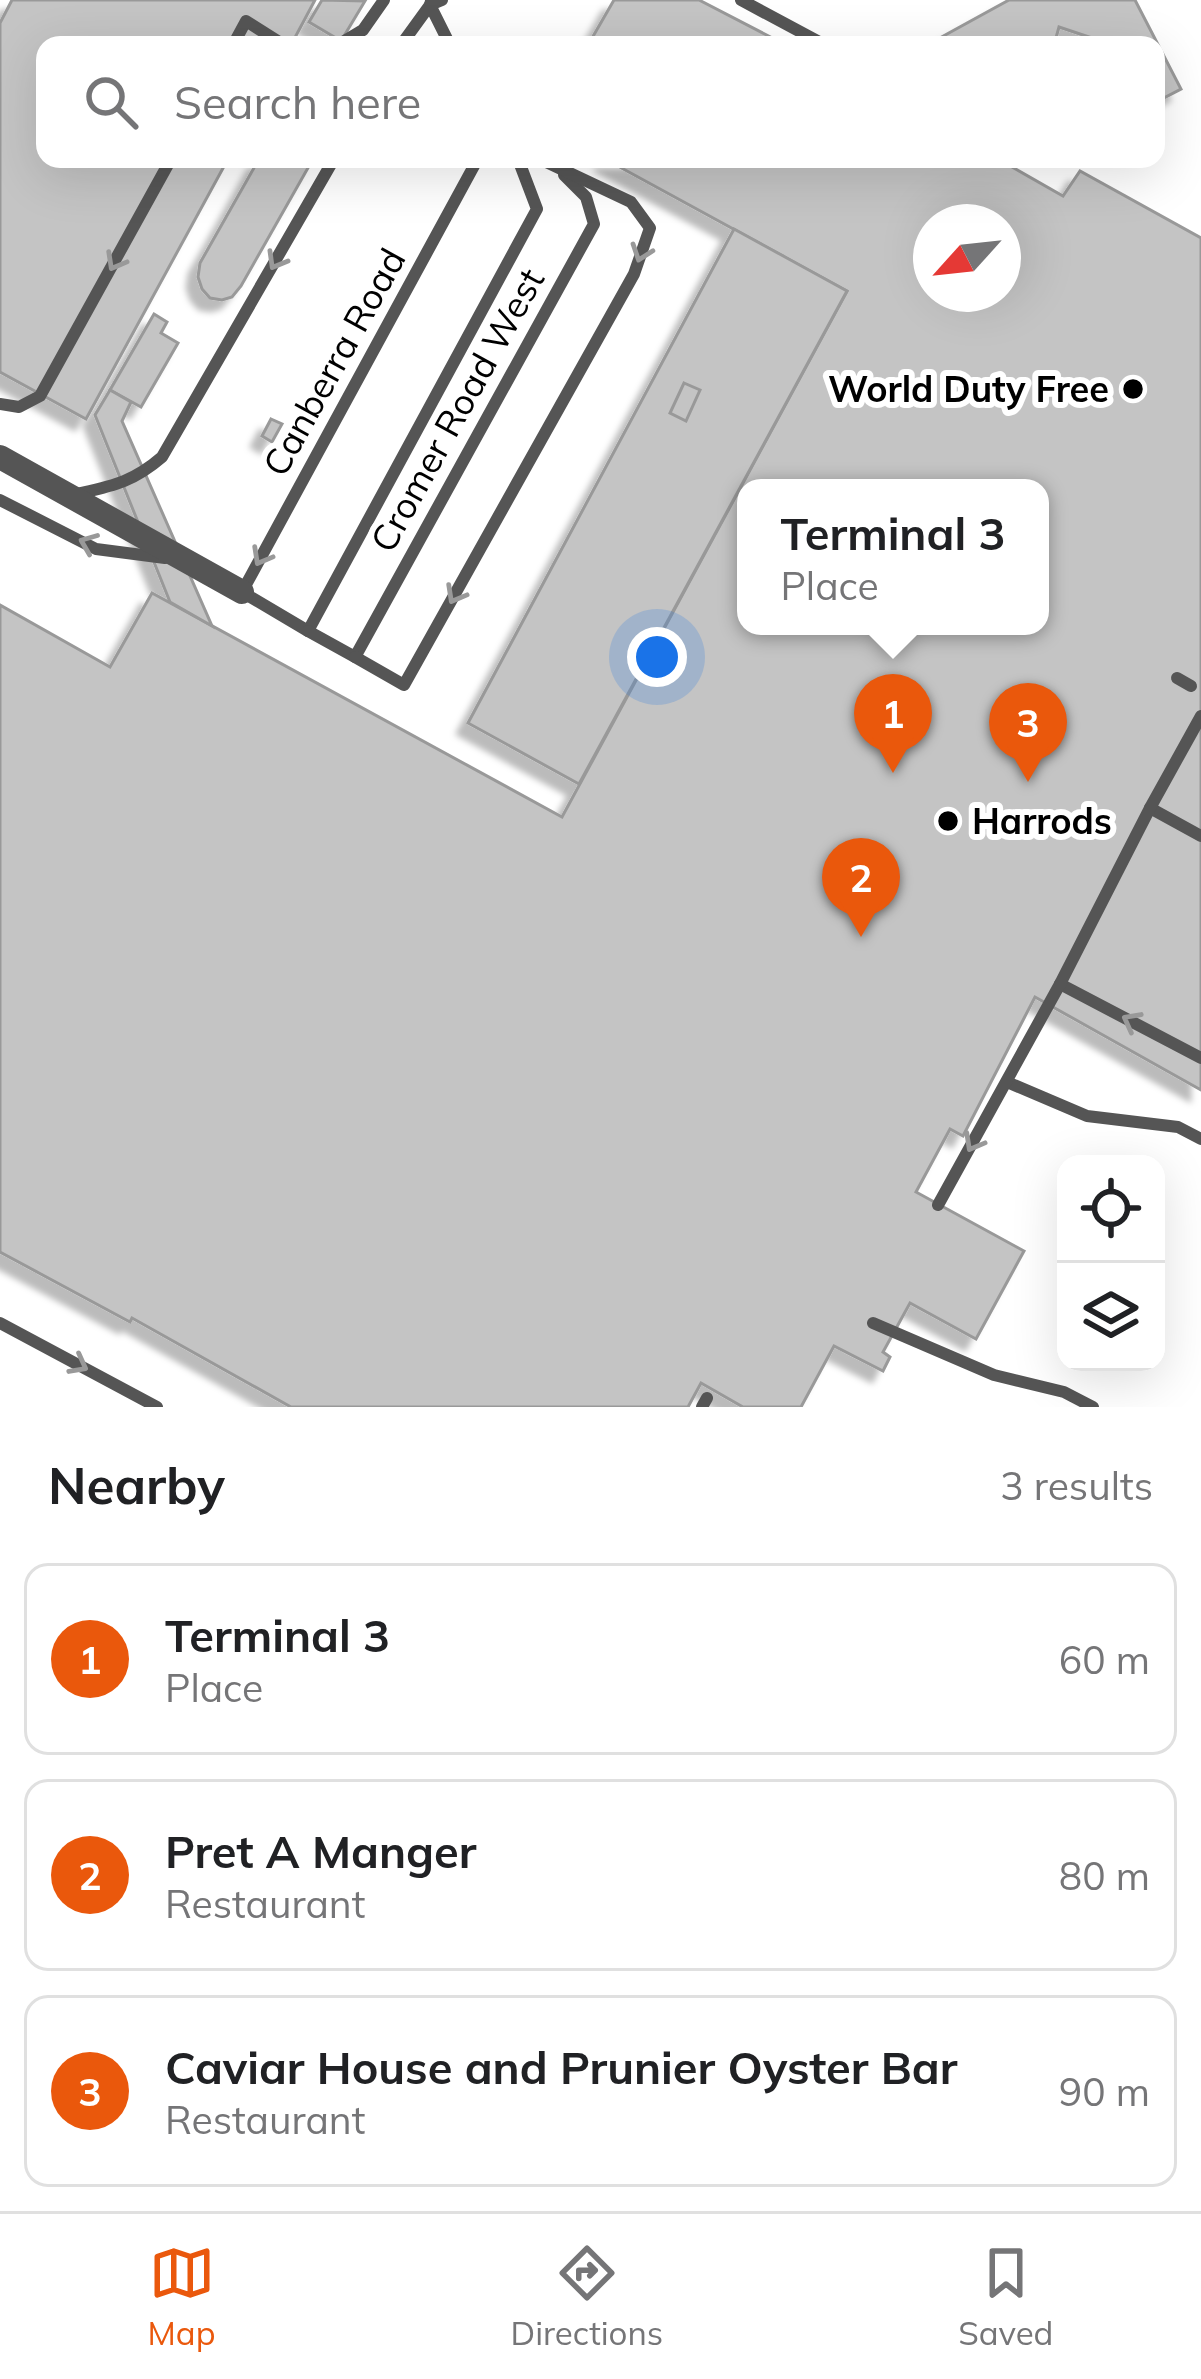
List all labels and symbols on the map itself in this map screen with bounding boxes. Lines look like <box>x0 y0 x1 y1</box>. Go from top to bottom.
north arrow <box>913 204 1021 312</box>
street label: Canberra Road <box>253 240 415 483</box>
one-way arrow <box>631 241 656 262</box>
one-way arrow <box>267 248 290 269</box>
one-way arrow <box>106 249 129 270</box>
street label: Cromer Road West <box>360 260 553 559</box>
place label: World Duty Free <box>828 366 1109 411</box>
marker: World Duty Free <box>1120 376 1146 402</box>
one-way arrow <box>79 532 100 557</box>
one-way arrow <box>252 545 275 566</box>
one-way arrow <box>446 582 469 603</box>
your location <box>627 627 687 687</box>
pin: 1 <box>854 674 932 773</box>
pin: 3 <box>989 683 1067 782</box>
place label: Harrods <box>972 798 1112 843</box>
marker: Harrods <box>935 808 961 834</box>
pin: 2 <box>822 838 900 937</box>
one-way arrow <box>1121 1012 1143 1035</box>
one-way arrow <box>964 1130 987 1152</box>
one-way arrow <box>66 1351 87 1374</box>

